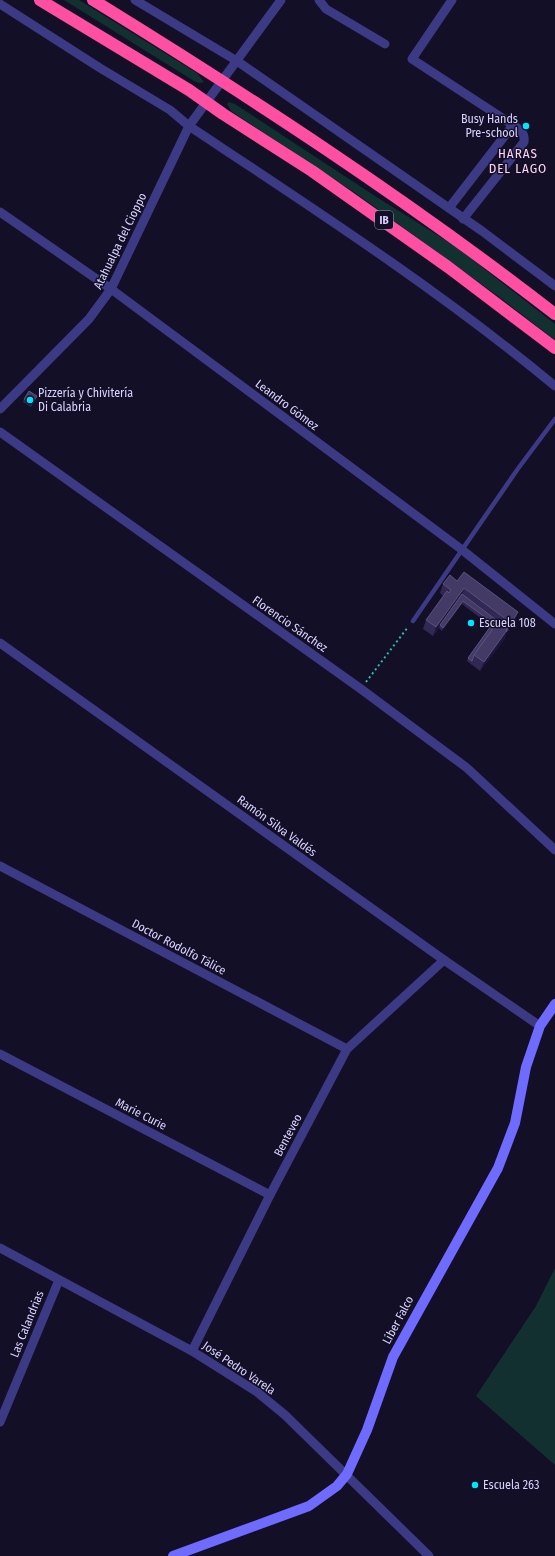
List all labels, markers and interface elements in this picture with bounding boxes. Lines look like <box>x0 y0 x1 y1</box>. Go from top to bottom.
place label: Busy Hands Pre-school <box>461 112 518 140</box>
marker: Busy Hands Pre-school <box>521 121 531 131</box>
district label: HARAS DEL LAGO <box>489 146 547 176</box>
street label: Atahualpa del Cioppo <box>91 191 149 291</box>
road number: IB <box>375 211 393 229</box>
street label: Leandro Gómez <box>253 377 322 433</box>
place label: Pizzería y Chivitería Di Calabria <box>38 386 133 414</box>
marker: Pizzería y Chivitería Di Calabria <box>25 395 35 405</box>
street label: Florencio Sánchez <box>250 593 330 655</box>
place label: Escuela 108 <box>479 616 536 630</box>
marker: Escuela 108 <box>466 618 476 628</box>
street label: Ramón Silva Valdés <box>235 792 319 860</box>
street label: Doctor Rodolfo Tálice <box>130 916 228 978</box>
street label: Marie Curie <box>113 1095 169 1133</box>
street label: Benteveo <box>271 1111 305 1159</box>
street label: Las Calandrias <box>7 1289 47 1359</box>
street label: Líber Falco <box>380 1294 416 1346</box>
street label: José Pedro Varela <box>200 1338 278 1398</box>
place label: Escuela 263 <box>483 1478 539 1492</box>
marker: Escuela 263 <box>470 1480 480 1490</box>

